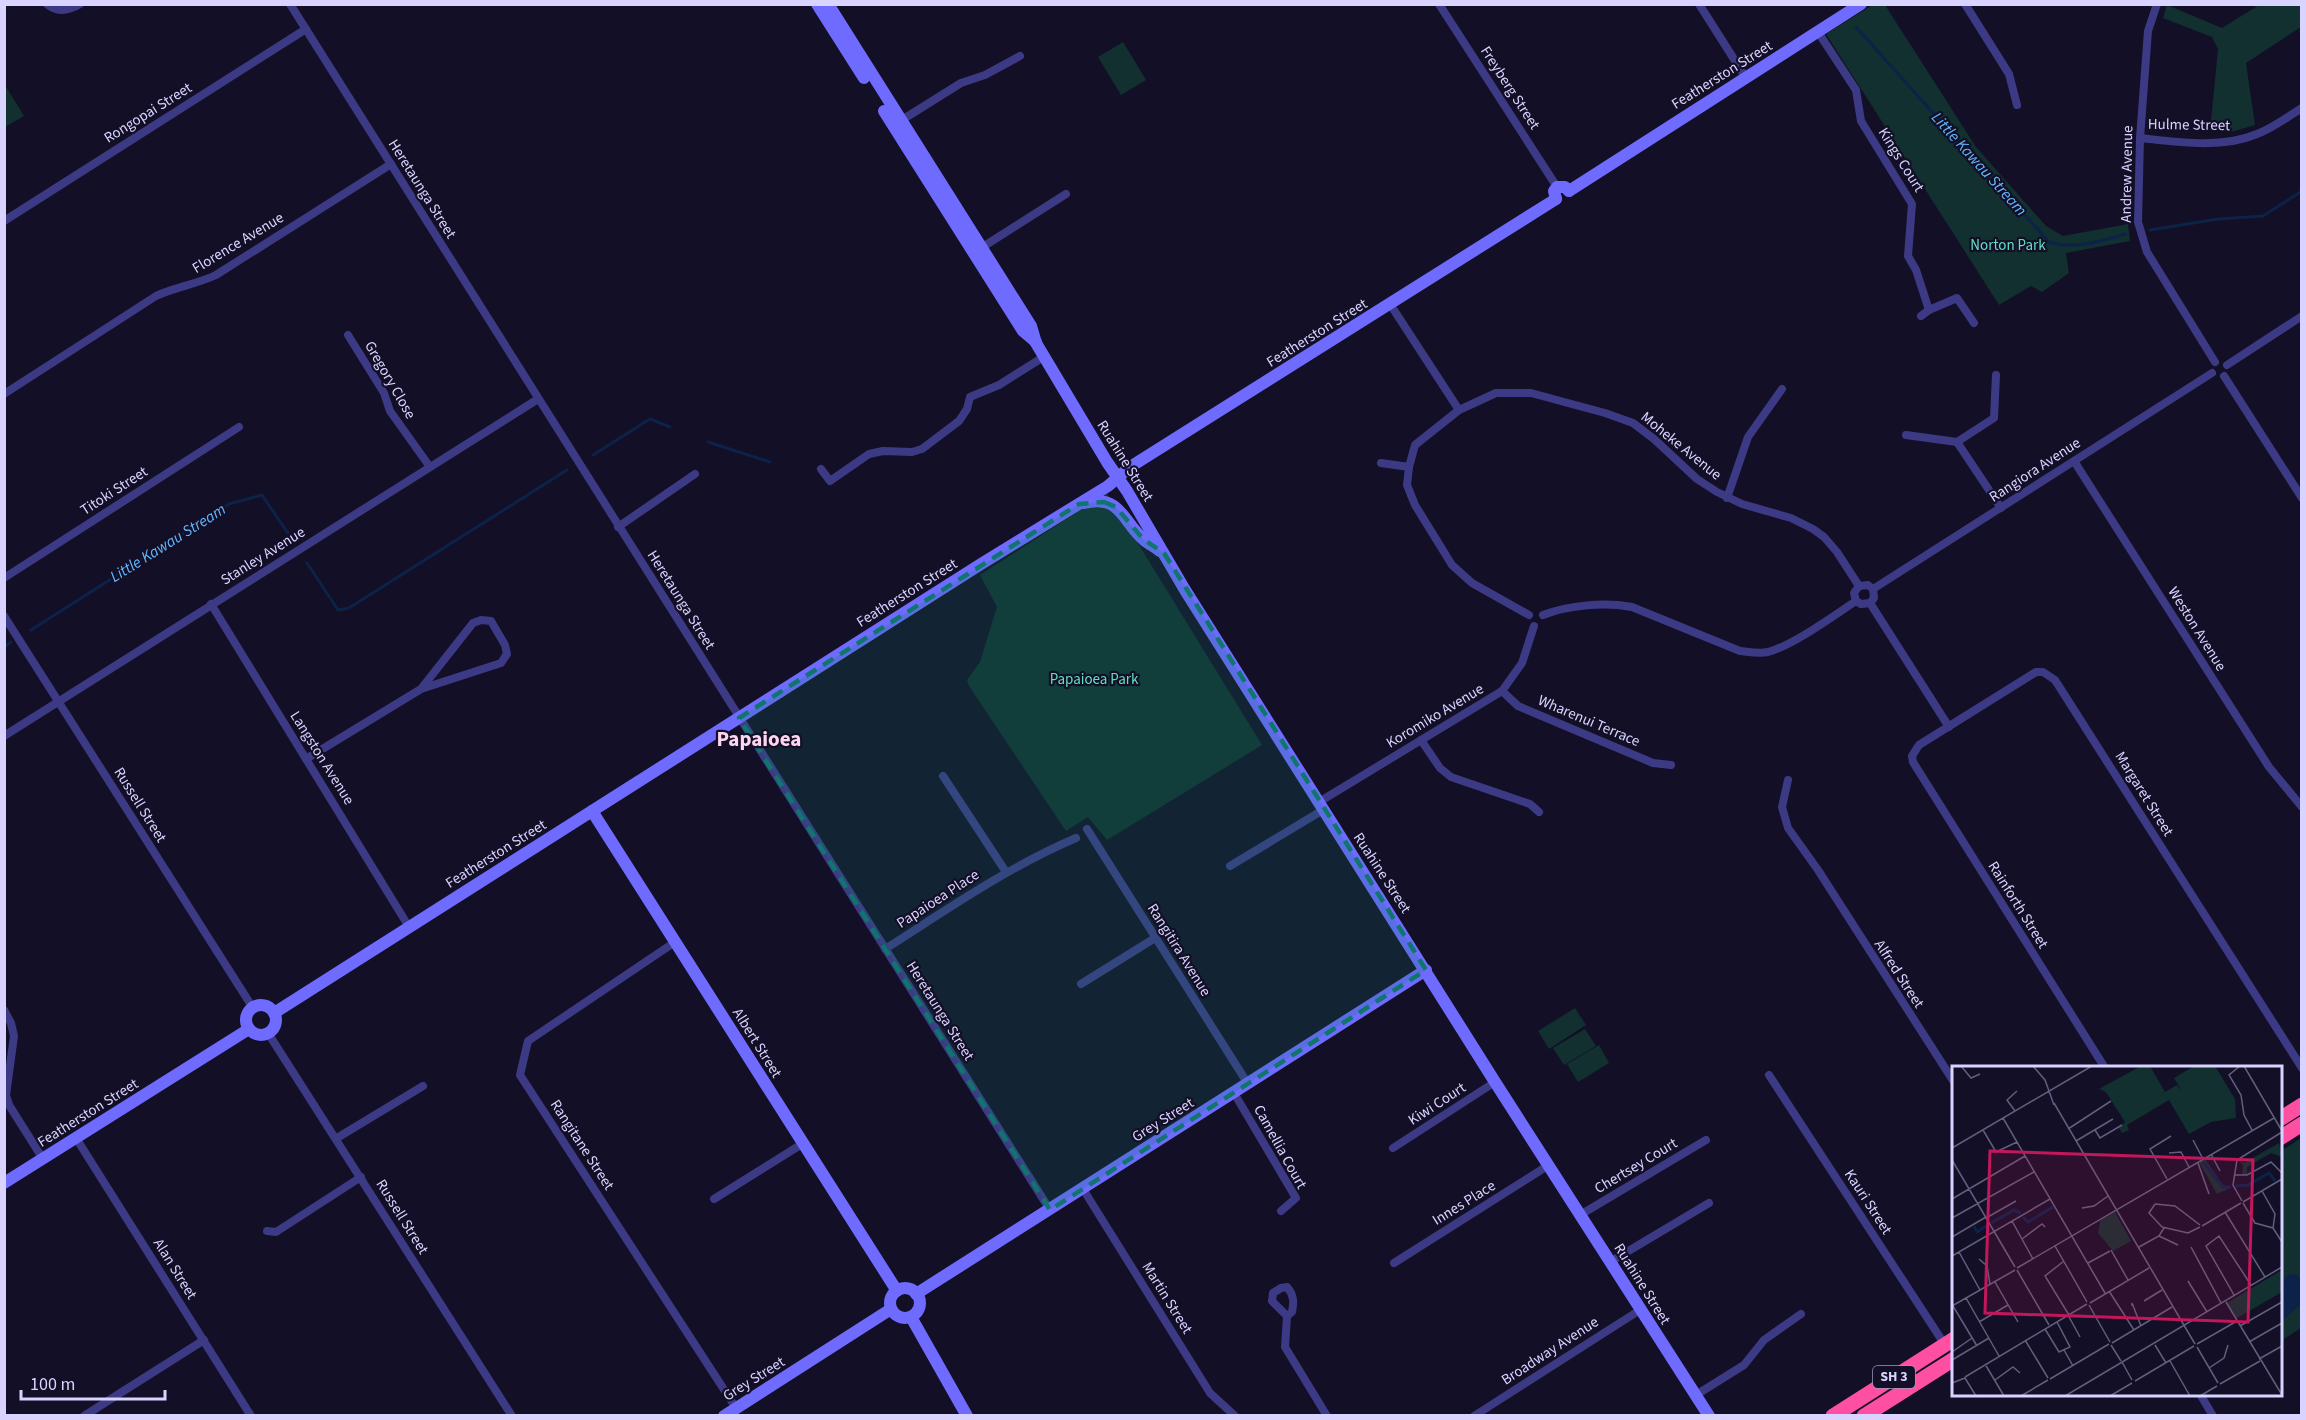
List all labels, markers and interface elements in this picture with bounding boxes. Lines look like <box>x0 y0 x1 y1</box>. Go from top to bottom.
street label: Featherston Street <box>1668 36 1776 114</box>
street label: Freyberg Street <box>1475 42 1545 134</box>
street label: Rongopai Street <box>100 78 196 148</box>
water label: Little Kawau Stream <box>1926 107 2032 221</box>
street label: Hulme Street <box>2148 114 2230 136</box>
street label: Kings Court <box>1873 124 1929 196</box>
street label: Andrew Avenue <box>2116 125 2138 223</box>
street label: Heretaunga Street <box>383 135 461 243</box>
street label: Florence Avenue <box>188 207 288 279</box>
park label: Norton Park <box>1970 235 2046 256</box>
street label: Featherston Street <box>1263 294 1371 372</box>
street label: Gregory Close <box>359 337 421 423</box>
street label: Moheke Avenue <box>1636 407 1726 485</box>
street label: Ruahine Street <box>1092 416 1158 506</box>
street label: Rangiora Avenue <box>1985 433 2085 507</box>
street label: Titoki Street <box>76 461 152 521</box>
water label: Little Kawau Stream <box>106 498 230 588</box>
street label: Stanley Avenue <box>217 522 309 590</box>
street label: Heretaunga Street <box>642 546 720 654</box>
street label: Featherston Street <box>853 554 961 632</box>
street label: Weston Avenue <box>2163 583 2231 675</box>
park label: Papaioea Park <box>1050 669 1139 690</box>
street label: Koromiko Avenue <box>1382 679 1488 753</box>
street label: Wharenui Terrace <box>1535 690 1643 752</box>
street label: Langston Avenue <box>285 707 359 809</box>
district label: Papaioea <box>717 724 801 754</box>
street label: Margaret Street <box>2110 748 2178 840</box>
street label: Russell Street <box>109 763 171 847</box>
street label: Featherston Street <box>442 815 550 893</box>
street label: Ruahine Street <box>1348 829 1416 917</box>
street label: Rainforth Street <box>1983 857 2053 953</box>
street label: Papaioea Place <box>893 864 983 934</box>
street label: Rangitira Avenue <box>1142 900 1216 1000</box>
street label: Alfred Street <box>1869 936 1929 1012</box>
street label: Heretaunga Street <box>901 957 979 1065</box>
street label: Albert Street <box>727 1004 787 1082</box>
inset map <box>1952 1066 2282 1396</box>
street label: Featherston Street <box>34 1074 142 1152</box>
street label: Kiwi Court <box>1404 1077 1470 1131</box>
street label: Grey Street <box>1128 1093 1198 1147</box>
street label: Rangitane Street <box>545 1096 619 1194</box>
street label: Camellia Court <box>1248 1101 1312 1193</box>
street label: Chertsey Court <box>1591 1133 1681 1199</box>
street label: Kauri Street <box>1839 1165 1897 1239</box>
street label: Russell Street <box>371 1175 433 1259</box>
street label: Innes Place <box>1428 1175 1500 1231</box>
street label: Alan Street <box>148 1234 202 1304</box>
street label: Ruahine Street <box>1609 1239 1675 1329</box>
street label: Martin Street <box>1137 1258 1197 1338</box>
street label: Broadway Avenue <box>1497 1312 1603 1390</box>
street label: Grey Street <box>719 1352 789 1406</box>
scale bar <box>21 1363 165 1401</box>
road number: SH 3 <box>1873 1366 1915 1388</box>
text: 100 m <box>30 1372 75 1397</box>

